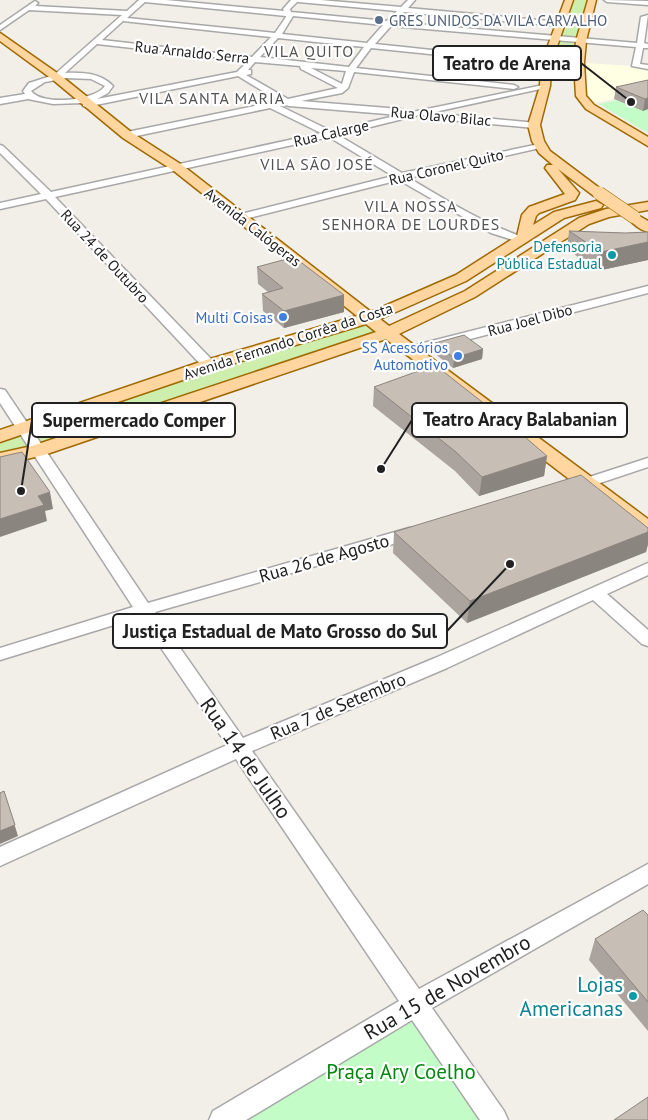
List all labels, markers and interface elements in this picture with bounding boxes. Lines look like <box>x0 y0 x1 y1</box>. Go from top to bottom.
place label: GRES UNIDOS DA VILA CARVALHO <box>389 11 607 30</box>
marker: GRES UNIDOS DA VILA CARVALHO <box>373 14 385 26</box>
street label: Rua Arnaldo Serra <box>134 37 250 67</box>
district label: VILA QUITO <box>263 41 354 61</box>
callout: Teatro de Arena <box>433 46 581 80</box>
text: Teatro de Arena <box>443 51 571 75</box>
district label: VILA SANTA MARIA <box>138 88 285 108</box>
street label: Rua Olavo Bilac <box>390 102 492 130</box>
street label: Rua Calarge <box>292 115 370 151</box>
street label: Rua Coronel Quito <box>387 145 505 189</box>
district label: VILA SÃO JOSÉ <box>259 154 374 174</box>
street label: Avenida Calógeras <box>201 183 305 271</box>
district label: VILA NOSSA SENHORA DE LOURDES <box>322 196 500 234</box>
street label: Rua 24 de Outubro <box>57 205 153 307</box>
place label: Defensoria Pública Estadual <box>496 237 603 273</box>
marker: Defensoria Pública Estadual <box>606 249 618 261</box>
street label: Avenida Fernando Corrêa da Costa <box>181 298 395 384</box>
street label: Rua Joel Dibo <box>486 300 574 340</box>
place label: Multi Coisas <box>195 308 273 327</box>
marker: Multi Coisas <box>277 311 289 323</box>
place label: SS Acessórios Automotivo <box>362 338 448 374</box>
marker: SS Acessórios Automotivo <box>452 350 464 362</box>
callout: Supermercado Comper <box>32 403 235 437</box>
callout: Teatro Aracy Balabanian <box>412 403 627 437</box>
text: Teatro Aracy Balabanian <box>423 407 617 431</box>
text: Supermercado Comper <box>42 408 226 432</box>
street label: Rua 26 de Agosto <box>256 528 392 588</box>
callout: Justiça Estadual de Mato Grosso do Sul <box>113 614 447 648</box>
text: Justiça Estadual de Mato Grosso do Sul <box>122 619 438 643</box>
street label: Rua 7 de Setembro <box>267 667 409 745</box>
street label: Rua 14 de Julho <box>194 692 298 824</box>
street label: Rua 15 de Novembro <box>359 928 535 1046</box>
place label: Lojas Americanas <box>520 971 623 1022</box>
marker: Lojas Americanas <box>627 990 639 1002</box>
park label: Praça Ary Coelho <box>326 1058 476 1085</box>

